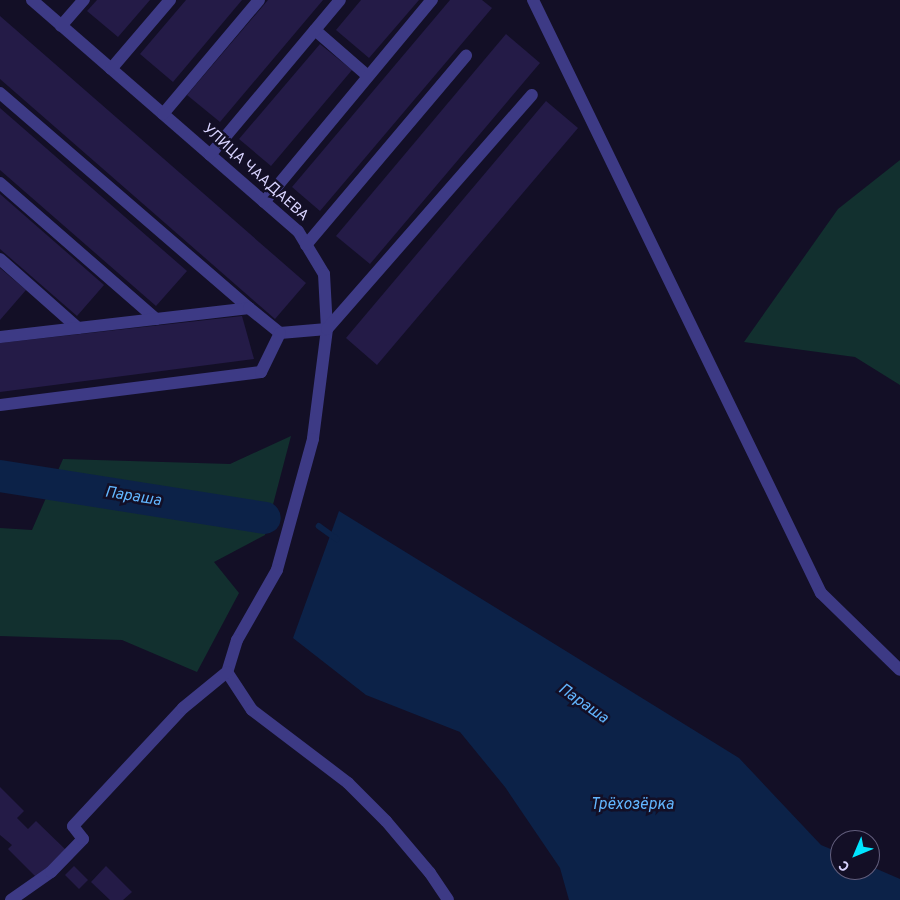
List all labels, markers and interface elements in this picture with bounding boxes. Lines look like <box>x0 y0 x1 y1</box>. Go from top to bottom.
street label: УЛИЦА ЧААДАЕВА <box>198 120 312 226</box>
water label: Параша <box>103 483 163 511</box>
water label: Параша <box>554 680 612 728</box>
water label: Трёхозёрка <box>590 795 674 815</box>
north arrow <box>830 830 880 880</box>
text: С <box>836 856 854 874</box>

